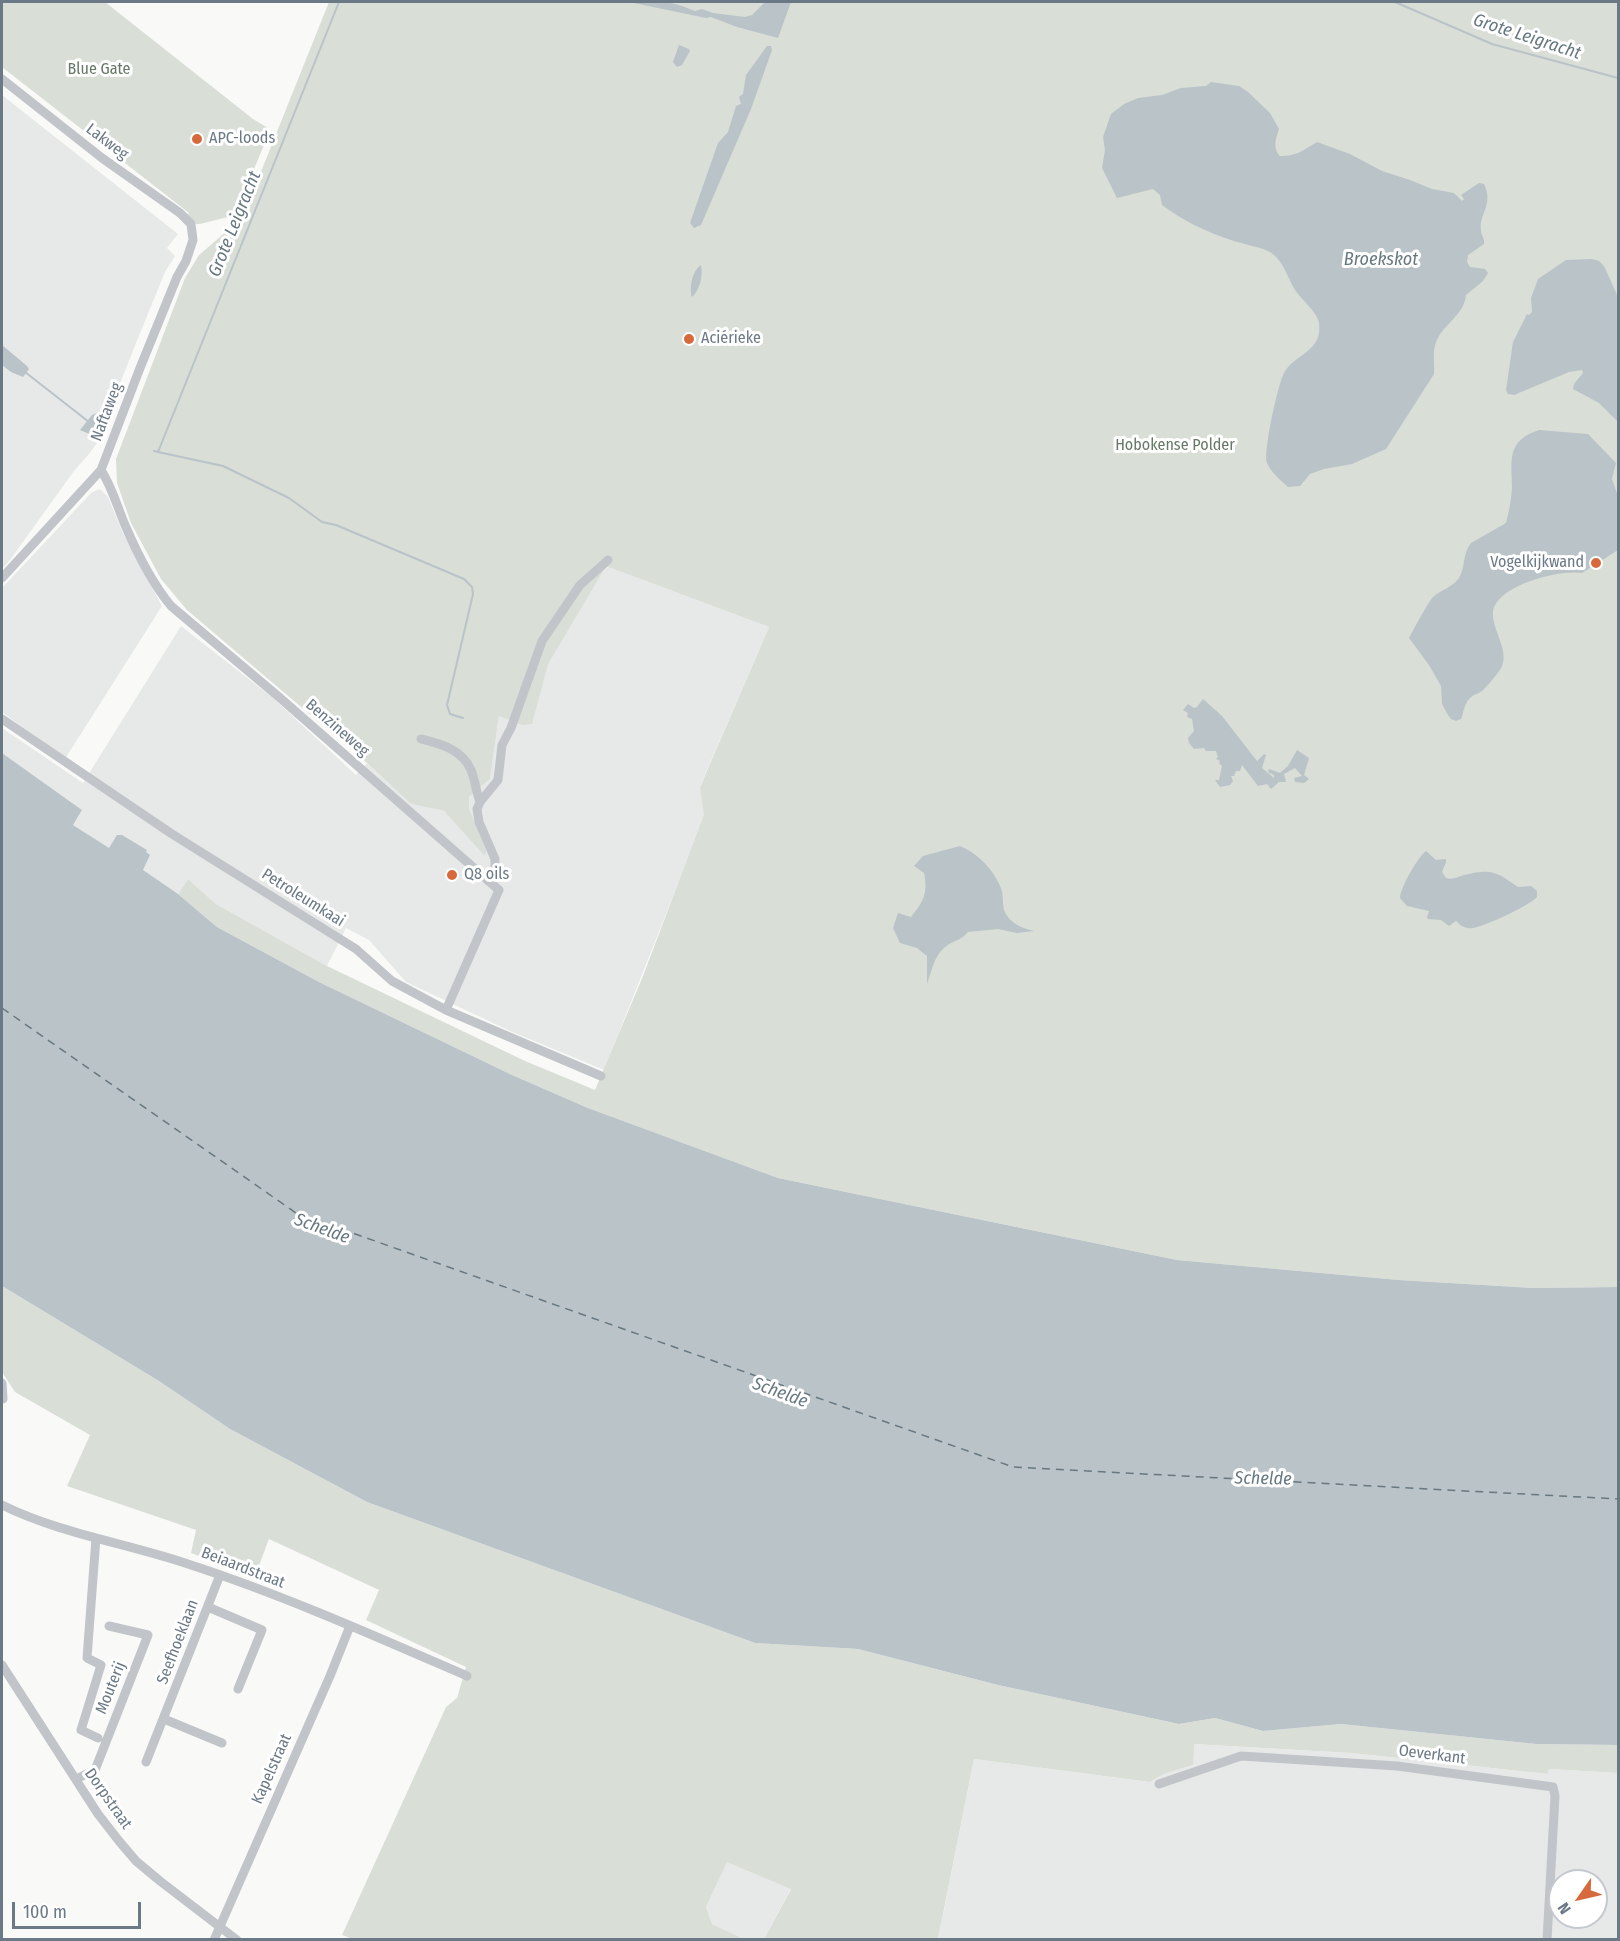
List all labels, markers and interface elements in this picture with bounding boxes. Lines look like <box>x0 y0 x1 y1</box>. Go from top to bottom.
water label: Grote Leigracht <box>1471 9 1583 65</box>
park label: Blue Gate <box>68 60 130 80</box>
street label: Lakweg <box>82 120 132 164</box>
place label: APC-loods <box>209 129 275 149</box>
marker: APC-loods <box>190 132 204 146</box>
water label: Grote Leigracht <box>204 168 266 280</box>
water label: Broekskot <box>1344 249 1418 271</box>
place label: Aciérieke <box>701 329 761 349</box>
marker: Aciérieke <box>682 332 696 346</box>
street label: Naftaweg <box>87 380 127 444</box>
park label: Hobokense Polder <box>1115 436 1235 456</box>
place label: Vogelkijkwand <box>1490 553 1584 573</box>
marker: Vogelkijkwand <box>1589 556 1603 570</box>
street label: Benzineweg <box>301 695 373 761</box>
street label: Petroleumkaai <box>258 865 348 931</box>
place label: Q8 oils <box>464 865 509 885</box>
marker: Q8 oils <box>445 868 459 882</box>
water label: Schelde <box>291 1209 353 1249</box>
water label: Schelde <box>749 1373 811 1413</box>
water label: Schelde <box>1234 1468 1292 1490</box>
street label: Beiaardstraat <box>198 1543 288 1593</box>
street label: Seefhoeklaan <box>153 1597 203 1687</box>
street label: Mouterij <box>92 1659 130 1717</box>
street label: Kapelstraat <box>248 1731 296 1807</box>
street label: Oeverkant <box>1398 1741 1466 1769</box>
street label: Dorpstraat <box>80 1765 136 1833</box>
north arrow <box>1548 1869 1608 1929</box>
scale bar <box>15 1890 144 1928</box>
text: N <box>1554 1899 1575 1918</box>
text: 100 m <box>23 1901 67 1923</box>

